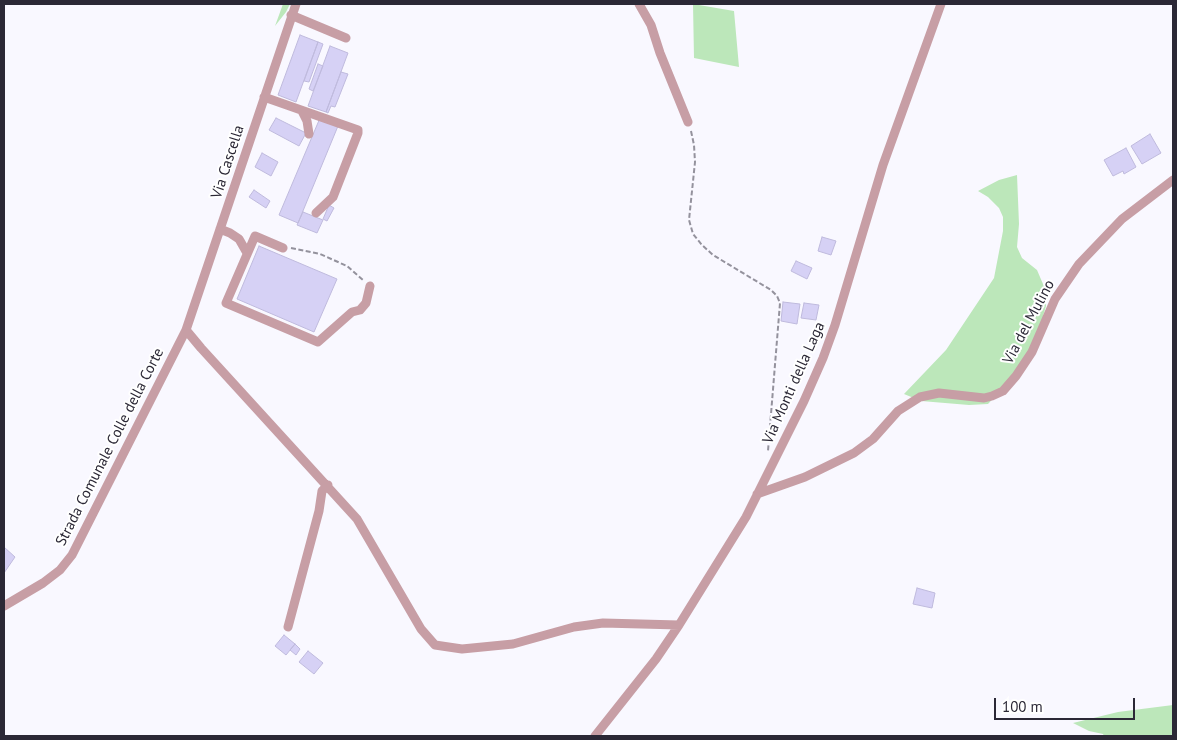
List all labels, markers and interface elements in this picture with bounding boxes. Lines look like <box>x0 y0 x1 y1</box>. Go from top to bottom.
street label: Via Cascella <box>208 123 248 201</box>
street label: Via del Mulino <box>999 277 1059 367</box>
street label: Via Monti della Laga <box>759 319 829 447</box>
street label: Strada Comunale Colle della Corte <box>52 345 168 549</box>
scale bar <box>997 688 1138 720</box>
text: 100 m <box>1002 697 1043 716</box>

